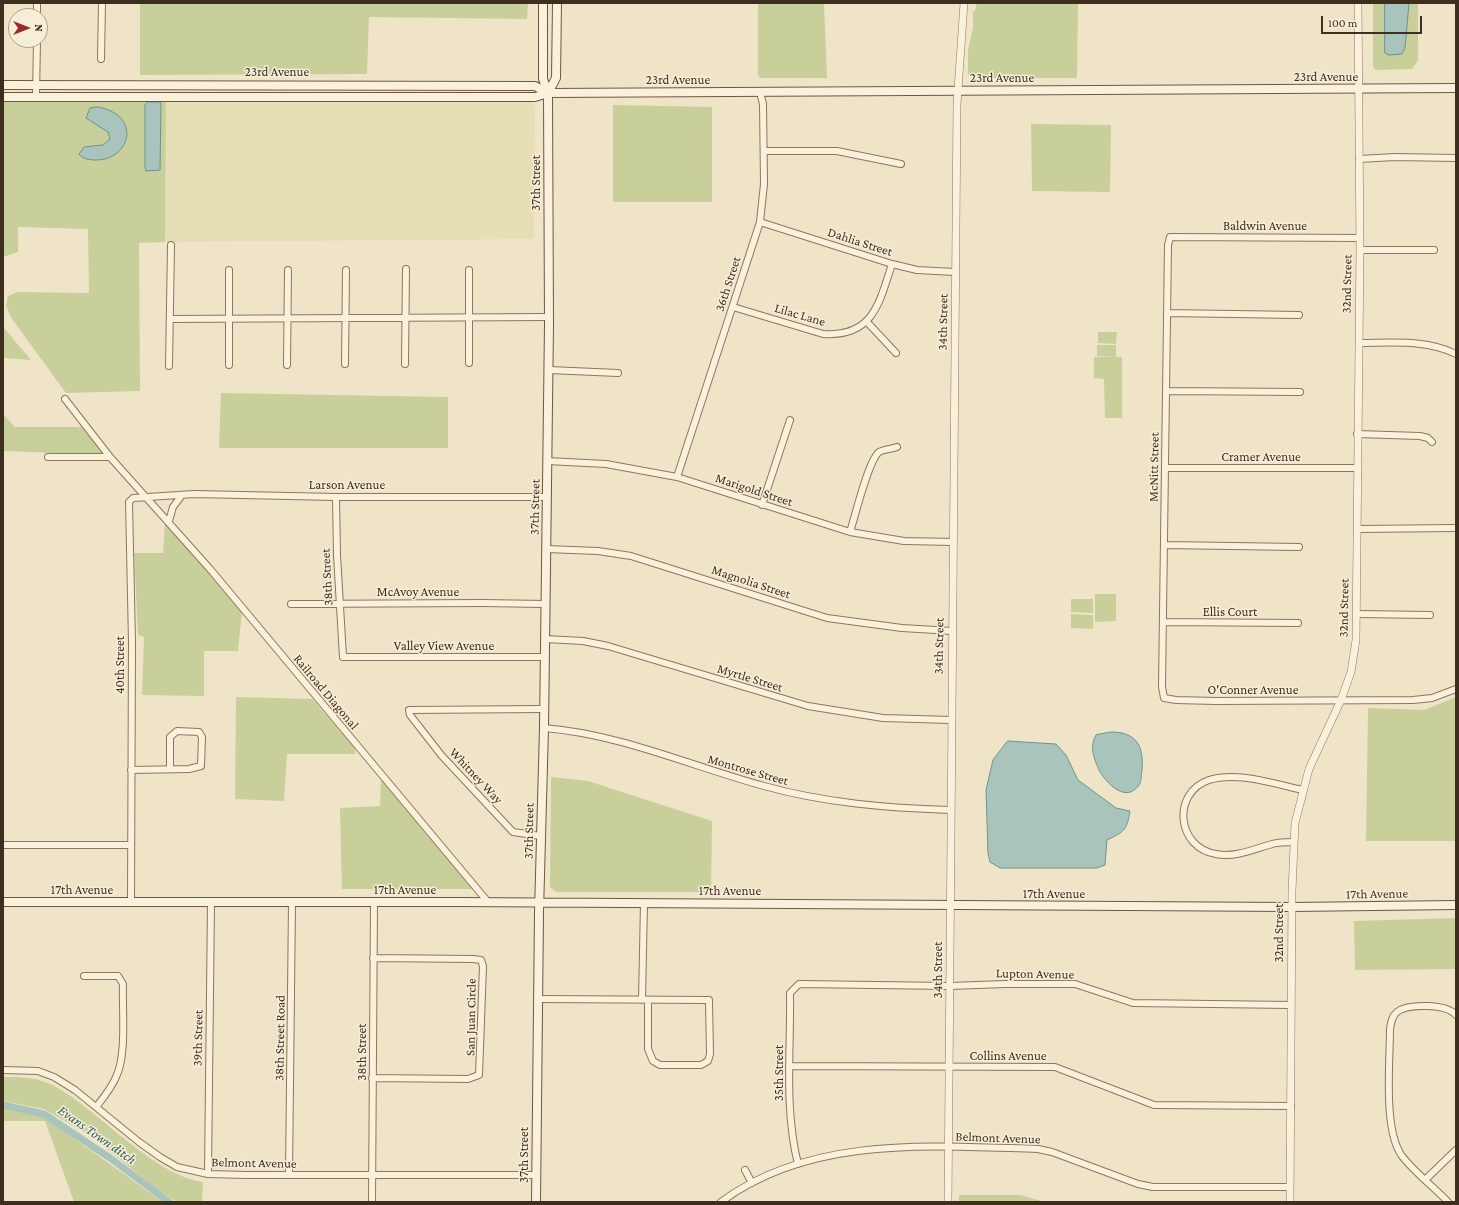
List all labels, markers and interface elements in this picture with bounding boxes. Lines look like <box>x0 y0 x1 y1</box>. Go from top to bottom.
north arrow <box>8 8 48 48</box>
scale bar <box>1323 8 1424 34</box>
text: 100 m <box>1328 16 1357 30</box>
text: N <box>33 24 45 32</box>
street label: 23rd Avenue <box>245 64 309 80</box>
street label: 23rd Avenue <box>1294 69 1358 85</box>
street label: 23rd Avenue <box>970 70 1034 86</box>
street label: 23rd Avenue <box>646 72 710 88</box>
street label: 37th Street <box>528 155 544 211</box>
street label: Baldwin Avenue <box>1223 218 1307 234</box>
street label: Dahlia Street <box>826 224 894 260</box>
street label: 32nd Street <box>1339 254 1355 314</box>
street label: 36th Street <box>712 255 744 313</box>
street label: 34th Street <box>935 293 951 351</box>
street label: Lilac Lane <box>773 300 827 330</box>
street label: McNitt Street <box>1146 432 1162 502</box>
street label: Cramer Avenue <box>1221 449 1301 465</box>
street label: Marigold Street <box>713 470 795 510</box>
street label: Larson Avenue <box>309 477 385 493</box>
street label: 37th Street <box>527 479 543 535</box>
street label: 38th Street <box>318 548 336 606</box>
street label: Magnolia Street <box>709 562 793 602</box>
street label: 32nd Street <box>1336 578 1352 638</box>
street label: McAvoy Avenue <box>377 584 459 600</box>
street label: Ellis Court <box>1203 604 1257 620</box>
street label: 34th Street <box>931 617 947 675</box>
street label: 40th Street <box>112 636 128 694</box>
street label: Valley View Avenue <box>394 638 494 654</box>
street label: Railroad Diagonal <box>290 651 362 733</box>
street label: Myrtle Street <box>715 661 785 695</box>
street label: O'Conner Avenue <box>1208 682 1298 698</box>
street label: Whitney Way <box>446 745 506 807</box>
street label: Montrose Street <box>706 751 790 789</box>
street label: 37th Street <box>521 803 537 859</box>
street label: 17th Avenue <box>51 882 113 898</box>
street label: 17th Avenue <box>374 882 436 898</box>
street label: 17th Avenue <box>699 883 761 899</box>
street label: 17th Avenue <box>1023 886 1085 902</box>
street label: 17th Avenue <box>1346 886 1408 902</box>
street label: 32nd Street <box>1271 903 1287 963</box>
street label: 34th Street <box>930 942 946 998</box>
street label: Lupton Avenue <box>996 966 1074 982</box>
street label: San Juan Circle <box>463 978 479 1056</box>
street label: 38th Street Road <box>271 995 289 1081</box>
street label: 39th Street <box>190 1009 206 1067</box>
street label: 38th Street <box>354 1023 370 1081</box>
street label: 35th Street <box>771 1045 787 1101</box>
street label: Collins Avenue <box>969 1048 1047 1064</box>
water label: Evans Town ditch <box>55 1102 139 1168</box>
street label: 37th Street <box>516 1127 532 1183</box>
street label: Belmont Avenue <box>955 1129 1041 1147</box>
street label: Belmont Avenue <box>211 1154 297 1172</box>

